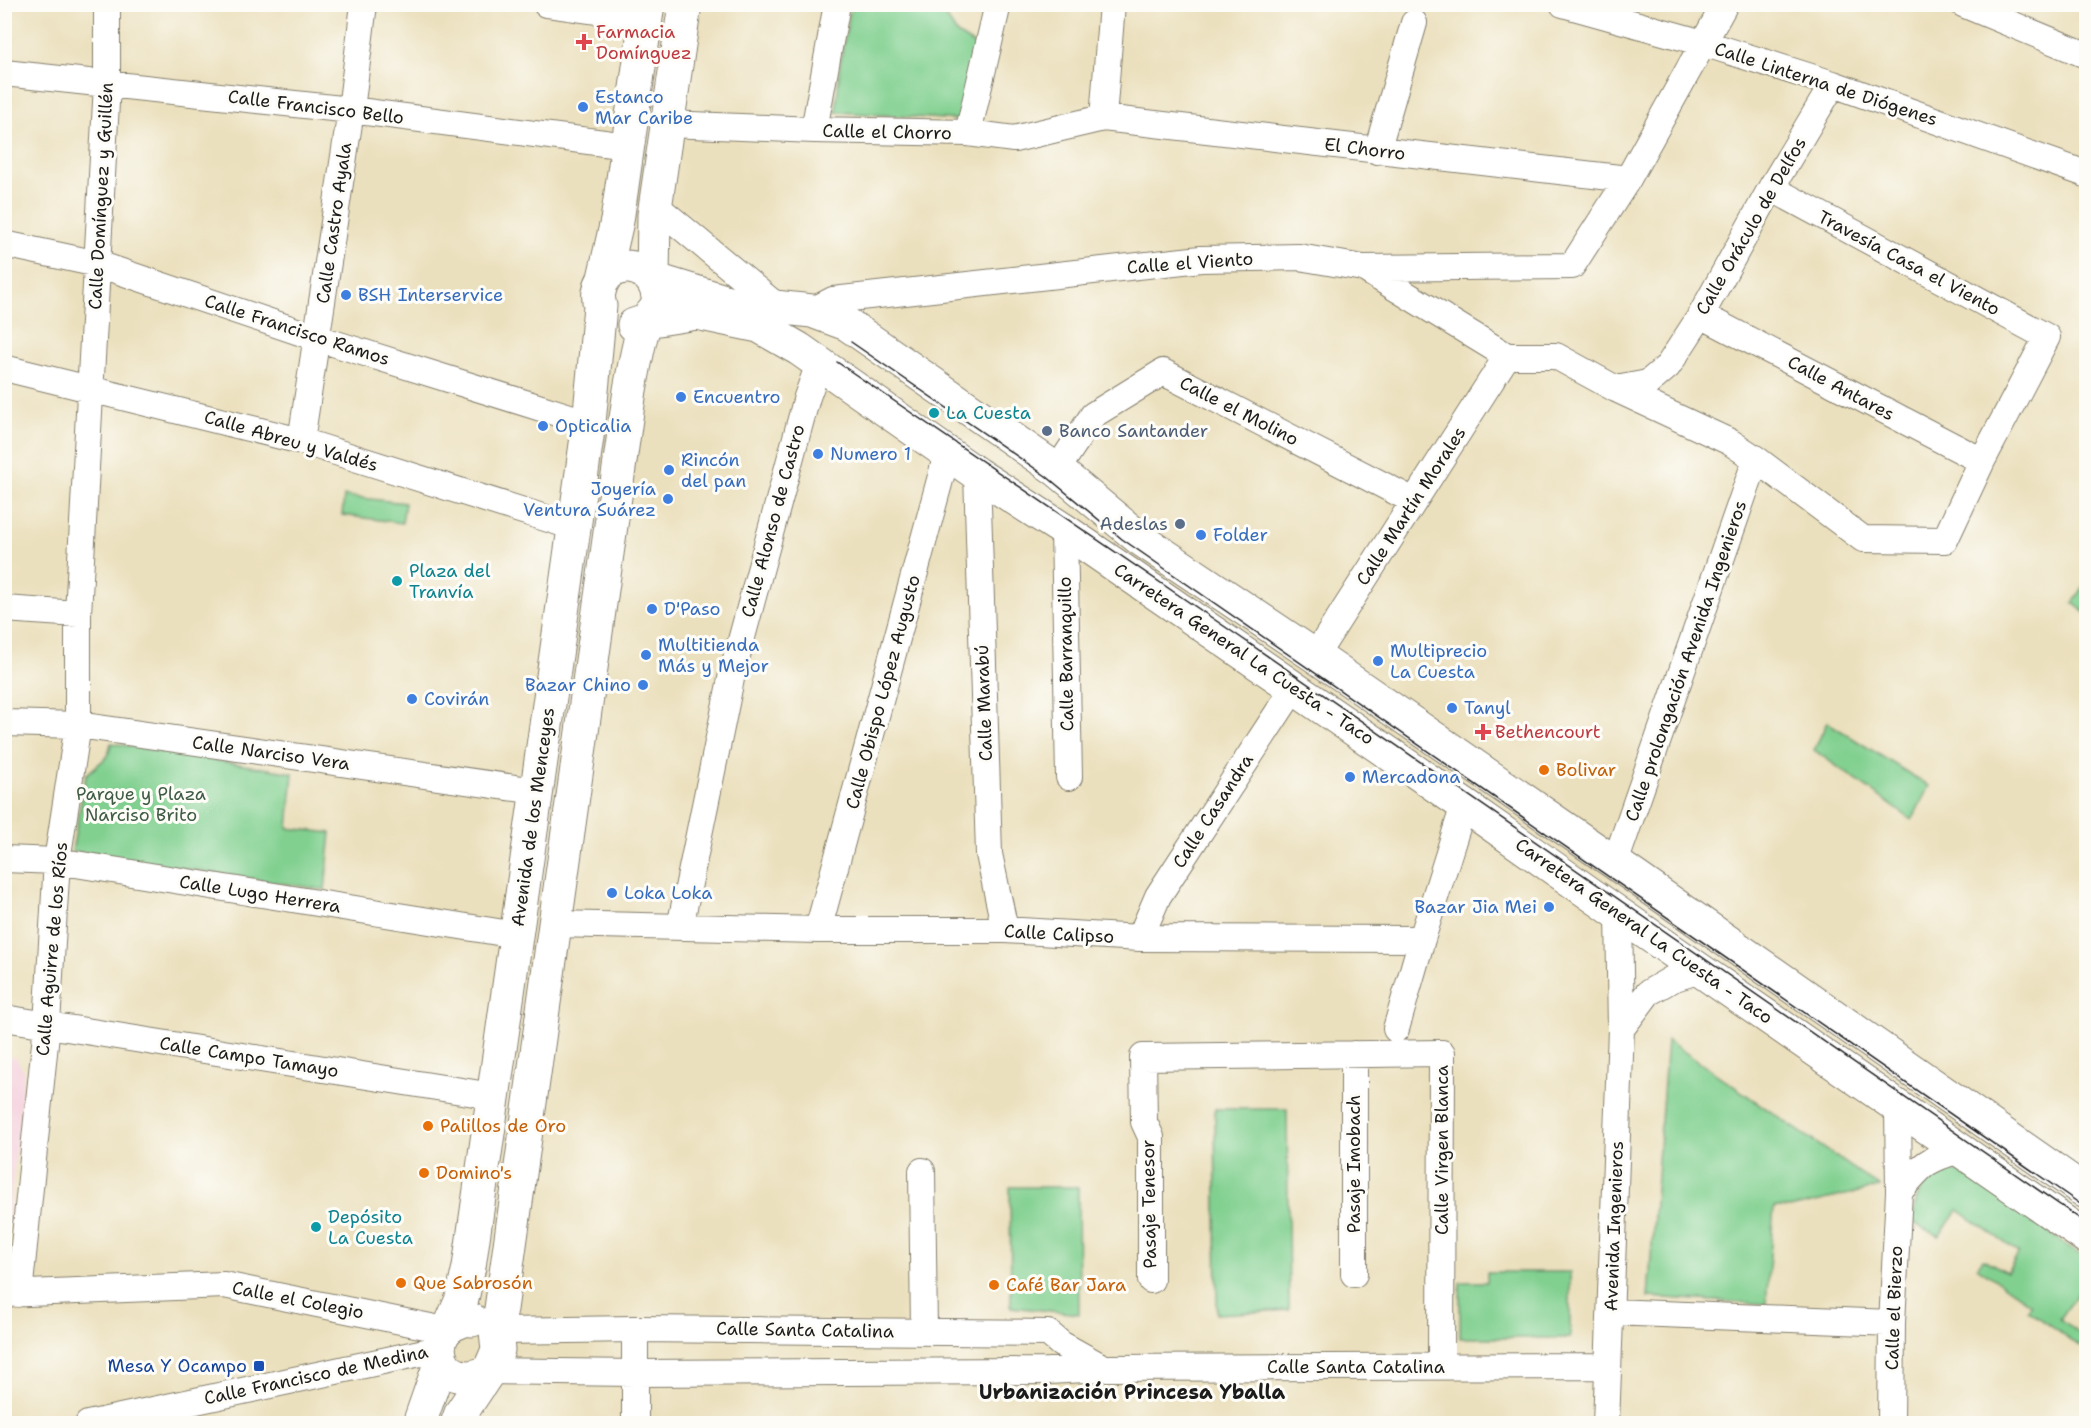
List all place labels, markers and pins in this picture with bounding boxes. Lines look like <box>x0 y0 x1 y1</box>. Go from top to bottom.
place label: Farmacia Domínguez <box>596 20 692 65</box>
marker: Farmacia Domínguez <box>577 35 591 49</box>
place label: Estanco Mar Caribe <box>595 85 693 130</box>
marker: Estanco Mar Caribe <box>576 100 590 114</box>
place label: BSH Interservice <box>358 283 503 307</box>
marker: BSH Interservice <box>339 288 353 302</box>
place label: Encuentro <box>693 385 781 409</box>
marker: Encuentro <box>674 390 688 404</box>
place label: La Cuesta <box>946 401 1031 425</box>
marker: La Cuesta <box>927 406 941 420</box>
place label: Opticalia <box>555 414 632 438</box>
marker: Opticalia <box>536 419 550 433</box>
place label: Banco Santander <box>1059 419 1208 443</box>
marker: Banco Santander <box>1040 424 1054 438</box>
place label: Numero 1 <box>830 442 911 466</box>
marker: Numero 1 <box>811 447 825 461</box>
place label: Rincón del pan <box>681 448 746 493</box>
marker: Rincón del pan <box>662 463 676 477</box>
place label: Joyería Ventura Suárez <box>523 477 656 522</box>
marker: Joyería Ventura Suárez <box>661 492 675 506</box>
place label: Adeslas <box>1100 512 1168 536</box>
marker: Adeslas <box>1173 517 1187 531</box>
place label: Folder <box>1213 523 1268 547</box>
marker: Folder <box>1194 528 1208 542</box>
place label: Plaza del Tranvía <box>409 559 491 604</box>
marker: Plaza del Tranvía <box>390 574 404 588</box>
place label: D'Paso <box>664 597 720 621</box>
marker: D'Paso <box>645 602 659 616</box>
place label: Multitienda Más y Mejor <box>658 633 769 678</box>
place label: Multiprecio La Cuesta <box>1390 639 1487 684</box>
marker: Multitienda Más y Mejor <box>639 648 653 662</box>
marker: Multiprecio La Cuesta <box>1371 654 1385 668</box>
place label: Bazar Chino <box>525 673 631 697</box>
marker: Bazar Chino <box>636 678 650 692</box>
place label: Covirán <box>424 687 489 711</box>
marker: Covirán <box>405 692 419 706</box>
place label: Tanyl <box>1464 696 1511 720</box>
marker: Tanyl <box>1445 701 1459 715</box>
place label: Bethencourt <box>1495 720 1601 744</box>
marker: Bethencourt <box>1476 725 1490 739</box>
place label: Bolivar <box>1556 758 1616 782</box>
marker: Bolivar <box>1537 763 1551 777</box>
place label: Mercadona <box>1362 765 1461 789</box>
marker: Mercadona <box>1343 770 1357 784</box>
place label: Loka Loka <box>624 881 713 905</box>
marker: Loka Loka <box>605 886 619 900</box>
place label: Bazar Jia Mei <box>1414 895 1537 919</box>
marker: Bazar Jia Mei <box>1542 900 1556 914</box>
place label: Palillos de Oro <box>440 1114 566 1138</box>
marker: Palillos de Oro <box>421 1119 435 1133</box>
place label: Domino's <box>436 1161 512 1185</box>
marker: Domino's <box>417 1166 431 1180</box>
place label: Depósito La Cuesta <box>328 1205 413 1250</box>
marker: Depósito La Cuesta <box>309 1220 323 1234</box>
place label: Que Sabrosón <box>413 1271 533 1295</box>
place label: Café Bar Jara <box>1006 1273 1126 1297</box>
marker: Que Sabrosón <box>394 1276 408 1290</box>
marker: Café Bar Jara <box>987 1278 1001 1292</box>
place label: Mesa Y Ocampo <box>108 1354 247 1378</box>
marker: Mesa Y Ocampo <box>252 1359 266 1373</box>

